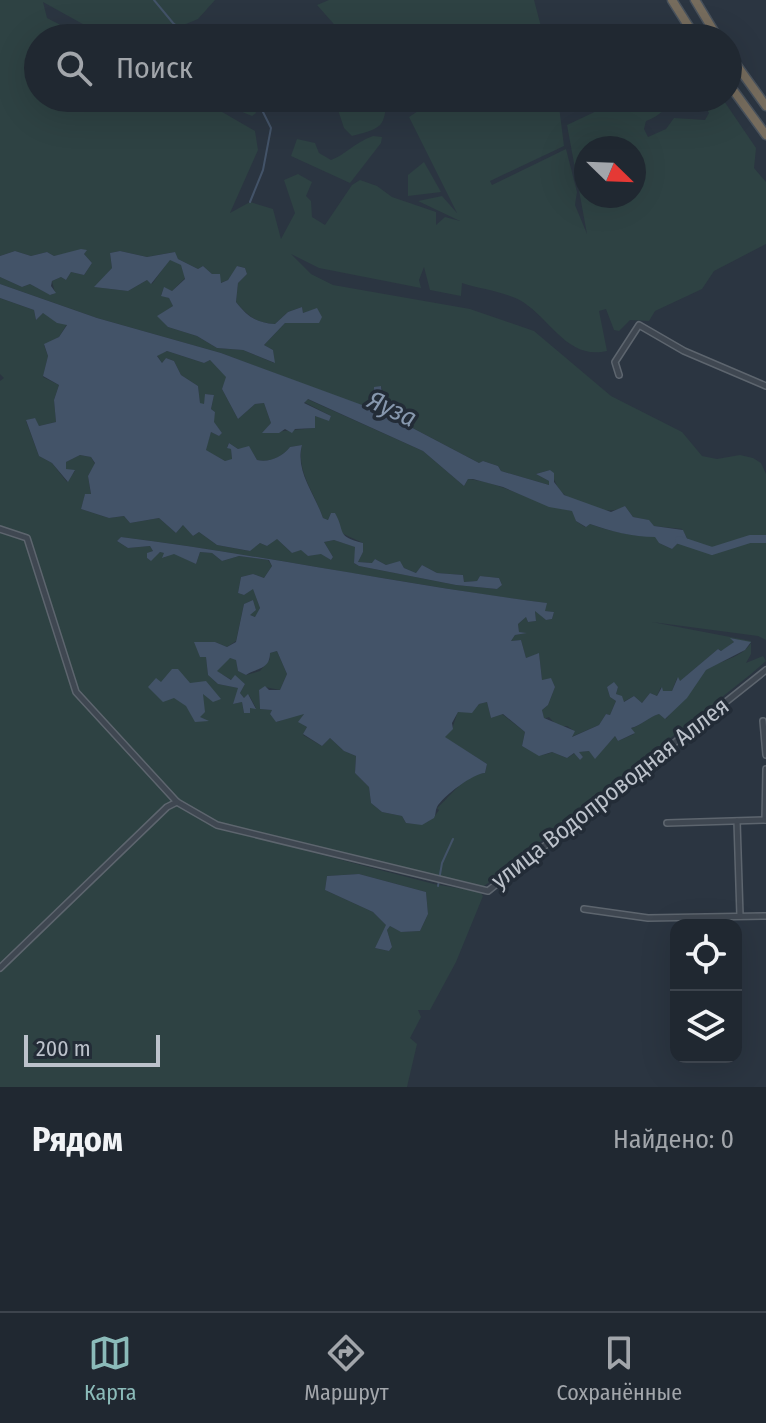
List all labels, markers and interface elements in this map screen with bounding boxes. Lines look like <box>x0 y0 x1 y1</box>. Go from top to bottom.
search box <box>24 24 742 112</box>
icon: search <box>52 46 96 90</box>
text: Поиск <box>116 50 193 86</box>
north arrow <box>574 136 646 208</box>
water label: Яуза <box>362 384 421 434</box>
street label: улица Водопроводная Аллея <box>486 692 734 894</box>
map controls <box>670 919 742 1063</box>
button: locate <box>670 919 742 991</box>
button: layers <box>670 991 742 1063</box>
scale bar <box>24 1031 160 1067</box>
text: 200 m <box>36 1035 91 1062</box>
text: Рядом <box>32 1119 123 1160</box>
text: Найдено: 0 <box>613 1124 734 1155</box>
tab: Карта <box>84 1331 136 1406</box>
tab: Маршрут <box>304 1331 389 1406</box>
tab: Сохранённые <box>556 1331 682 1406</box>

